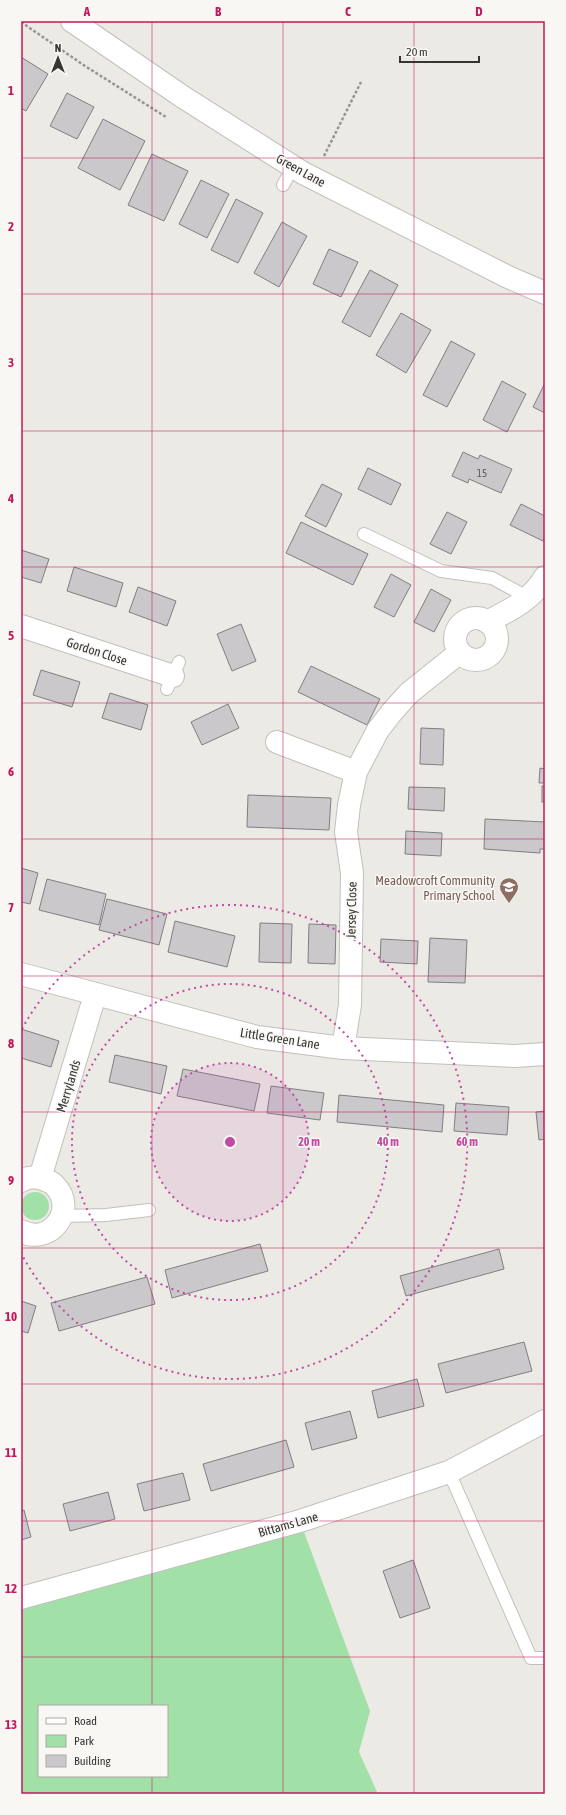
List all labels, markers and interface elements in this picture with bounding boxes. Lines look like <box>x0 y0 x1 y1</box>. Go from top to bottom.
text: A <box>83 4 91 19</box>
text: B <box>215 4 222 19</box>
text: C <box>345 4 351 19</box>
text: D <box>475 4 483 19</box>
north arrow <box>38 38 78 78</box>
scale bar <box>400 38 479 64</box>
text: N <box>55 42 61 54</box>
text: 20 m <box>406 45 428 59</box>
text: 1 <box>8 83 14 98</box>
street label: Green Lane <box>274 151 328 190</box>
text: 2 <box>8 219 14 234</box>
text: 3 <box>8 355 14 370</box>
house number: 15 <box>477 467 487 479</box>
text: 4 <box>7 491 14 506</box>
text: 5 <box>8 628 14 643</box>
street label: Gordon Close <box>65 635 129 668</box>
text: 6 <box>8 764 14 779</box>
place label: Meadowcroft Community Primary School <box>375 873 496 903</box>
school or university icon: Meadowcroft Community Primary School <box>498 876 520 904</box>
street label: Jersey Close <box>344 881 359 939</box>
text: 7 <box>8 900 14 915</box>
street label: Little Green Lane <box>239 1025 321 1052</box>
text: 8 <box>8 1036 14 1051</box>
street label: Merrylands <box>53 1058 84 1114</box>
centre of rings <box>223 1135 237 1149</box>
text: 20 m <box>298 1135 320 1149</box>
text: 40 m <box>376 1135 399 1149</box>
text: 60 m <box>456 1135 478 1149</box>
text: 9 <box>8 1173 14 1188</box>
text: 10 <box>5 1309 17 1324</box>
text: 11 <box>5 1445 17 1460</box>
street label: Bittams Lane <box>256 1509 320 1540</box>
text: 12 <box>5 1581 17 1596</box>
legend <box>38 1705 168 1777</box>
text: Road <box>74 1714 97 1728</box>
text: 13 <box>5 1717 17 1732</box>
text: Park <box>74 1734 95 1748</box>
text: Building <box>74 1754 112 1768</box>

